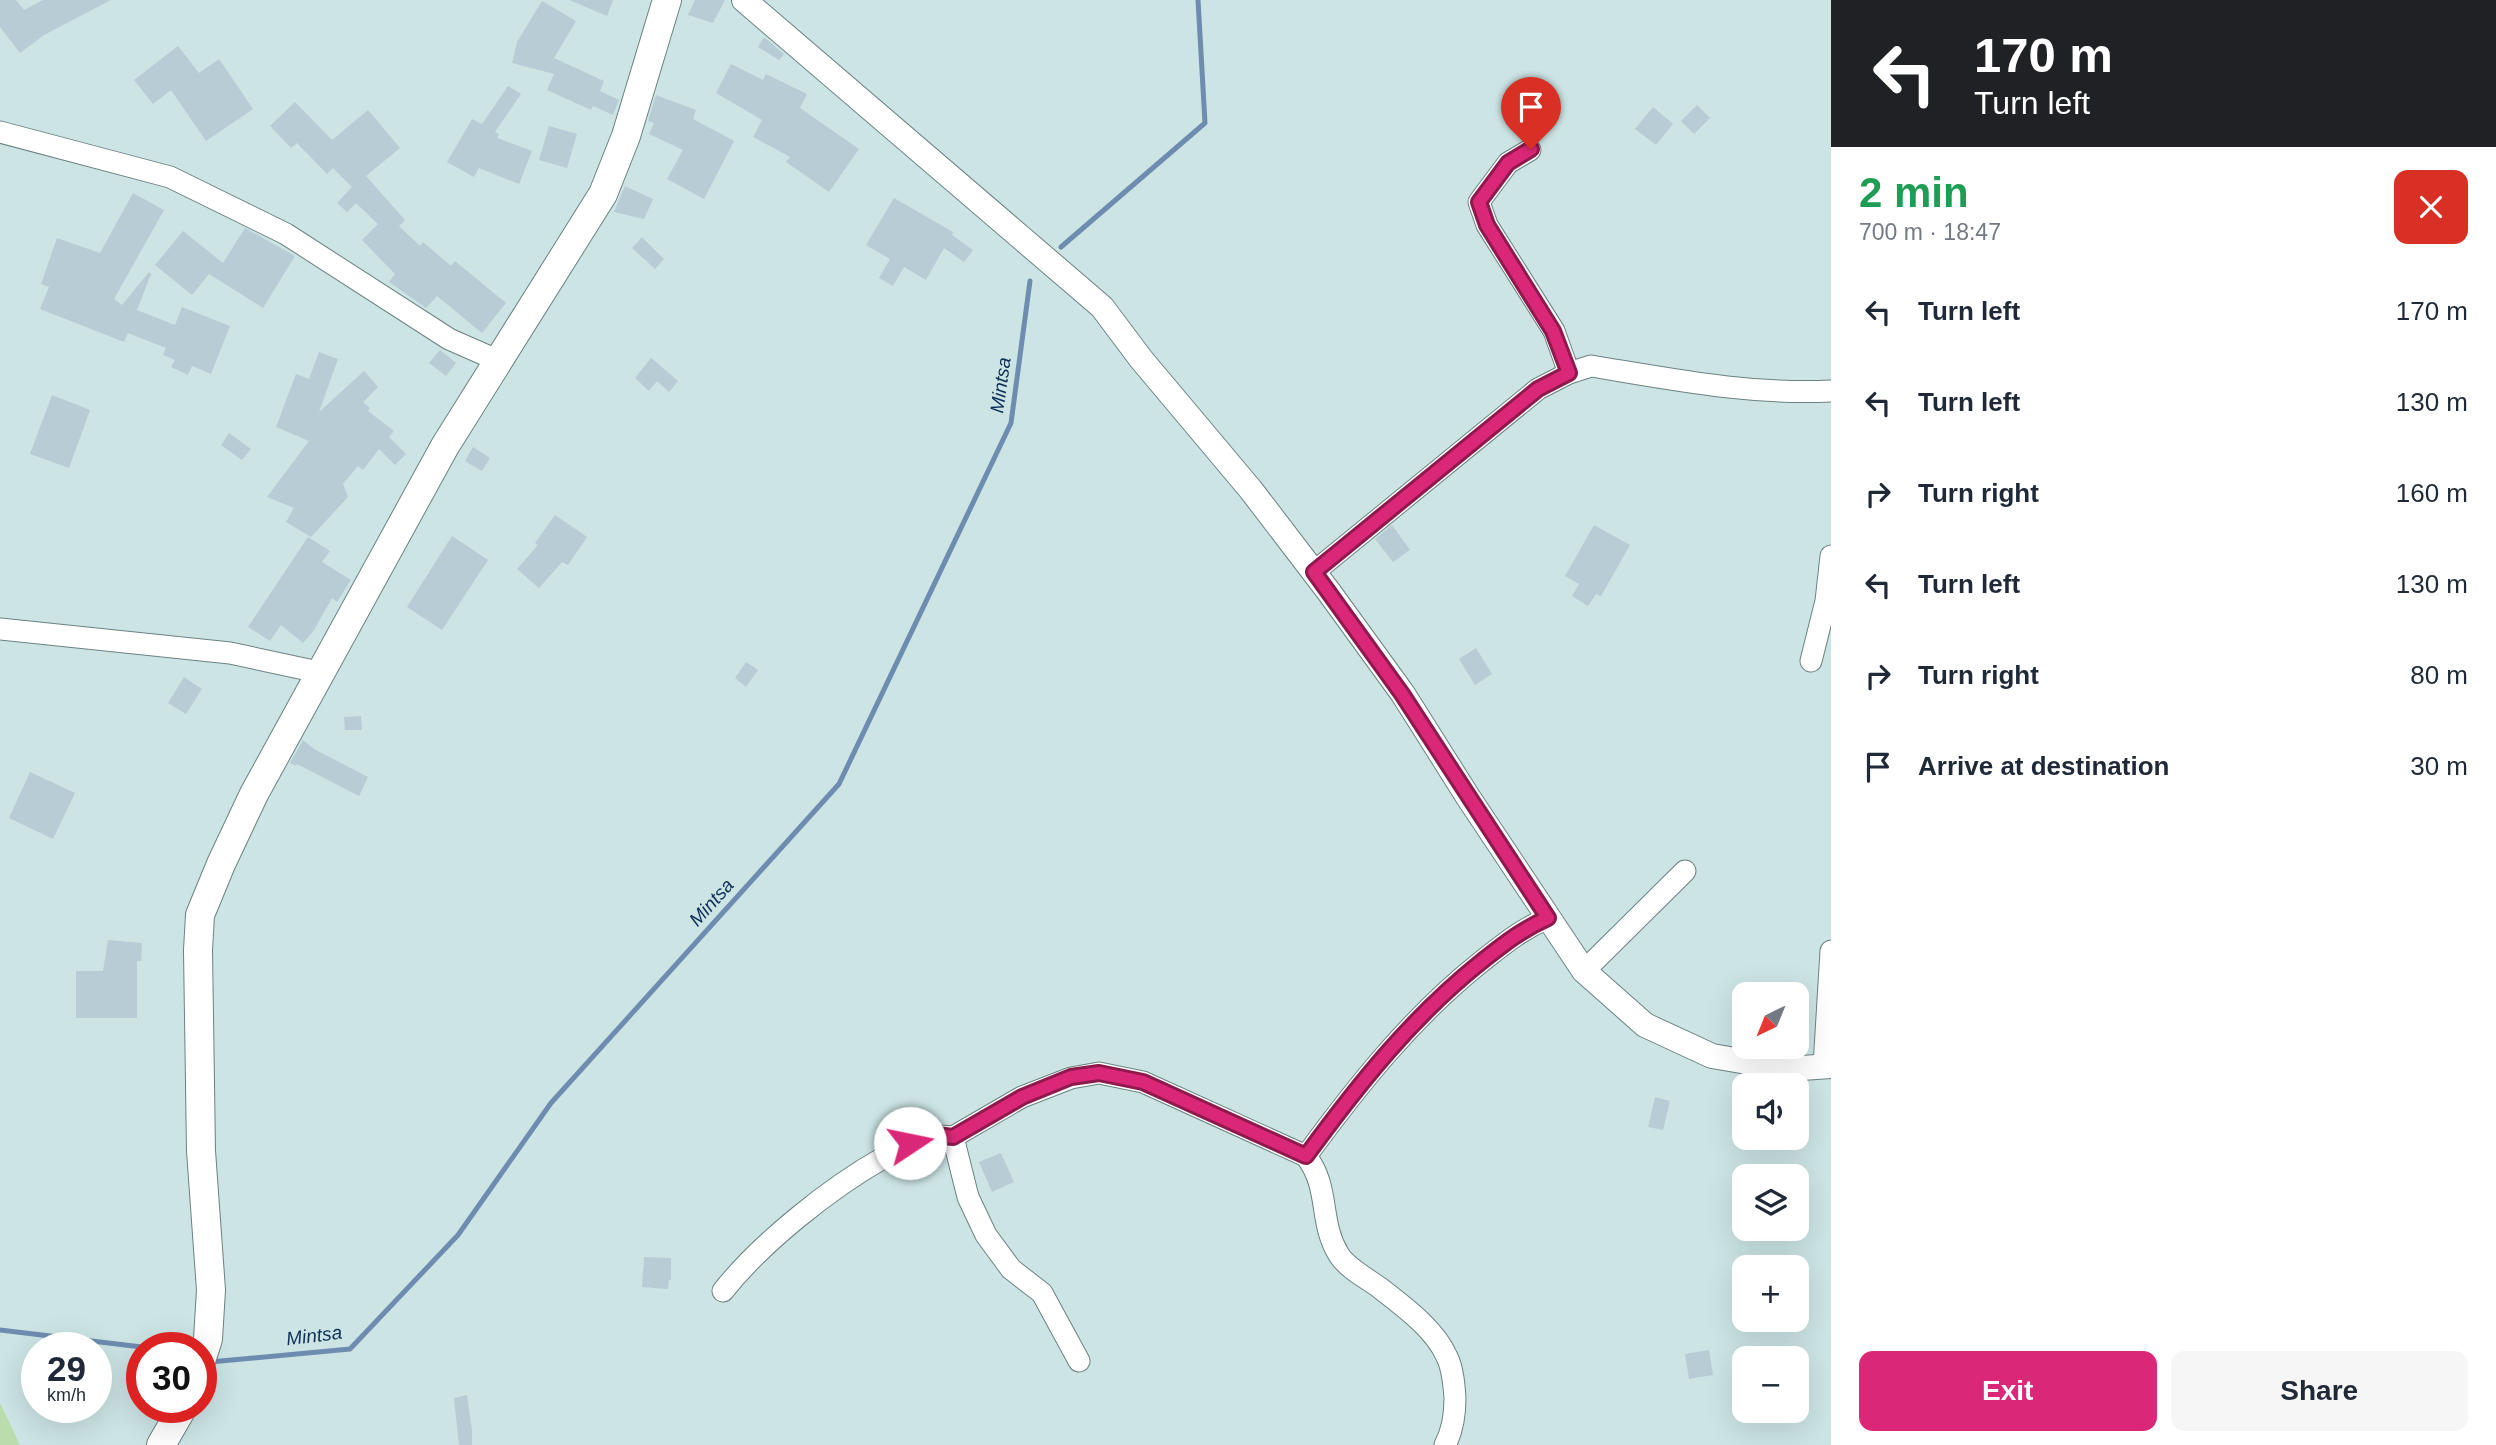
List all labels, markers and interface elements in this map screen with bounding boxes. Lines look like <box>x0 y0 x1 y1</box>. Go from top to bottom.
icon: left <box>1859 28 1950 119</box>
text: 170 m <box>1974 28 2113 82</box>
pin <box>1501 77 1561 149</box>
text: Turn left <box>1974 85 2090 121</box>
icon: arrive <box>1512 88 1550 126</box>
text: 2 min <box>1859 169 1969 216</box>
button: close <box>2394 170 2468 244</box>
text: 700 m · 18:47 <box>1859 219 2001 245</box>
icon: left <box>1859 293 1897 331</box>
text: Turn left <box>1918 296 2020 326</box>
text: 170 m <box>2396 296 2468 326</box>
water label: Mintsa <box>986 356 1015 414</box>
icon: left <box>1859 384 1897 422</box>
text: Turn left <box>1918 387 2020 417</box>
text: 130 m <box>2396 387 2468 417</box>
icon: right <box>1859 475 1897 513</box>
text: Turn right <box>1918 478 2039 508</box>
text: 160 m <box>2396 478 2468 508</box>
icon: left <box>1859 566 1897 604</box>
text: Turn left <box>1918 569 2020 599</box>
text: 130 m <box>2396 569 2468 599</box>
icon: right <box>1859 657 1897 695</box>
text: Turn right <box>1918 660 2039 690</box>
text: 80 m <box>2410 660 2468 690</box>
icon: arrive <box>1859 748 1897 786</box>
text: Arrive at destination <box>1918 751 2169 781</box>
text: 30 m <box>2410 751 2468 781</box>
water label: Mintsa <box>685 875 738 930</box>
north arrow <box>1732 982 1810 1059</box>
map controls <box>1732 982 1809 1423</box>
button: sound <box>1732 1073 1809 1150</box>
position arrow <box>873 1106 947 1180</box>
button: layers <box>1732 1164 1809 1241</box>
button: + <box>1732 1255 1809 1332</box>
water label: Mintsa <box>285 1322 343 1349</box>
speed limit sign: 30 <box>126 1332 217 1423</box>
button: − <box>1732 1346 1809 1423</box>
text: 29 <box>47 1349 86 1388</box>
button: Exit <box>1859 1351 2157 1431</box>
button: Share <box>2171 1351 2468 1431</box>
text: km/h <box>47 1385 86 1405</box>

